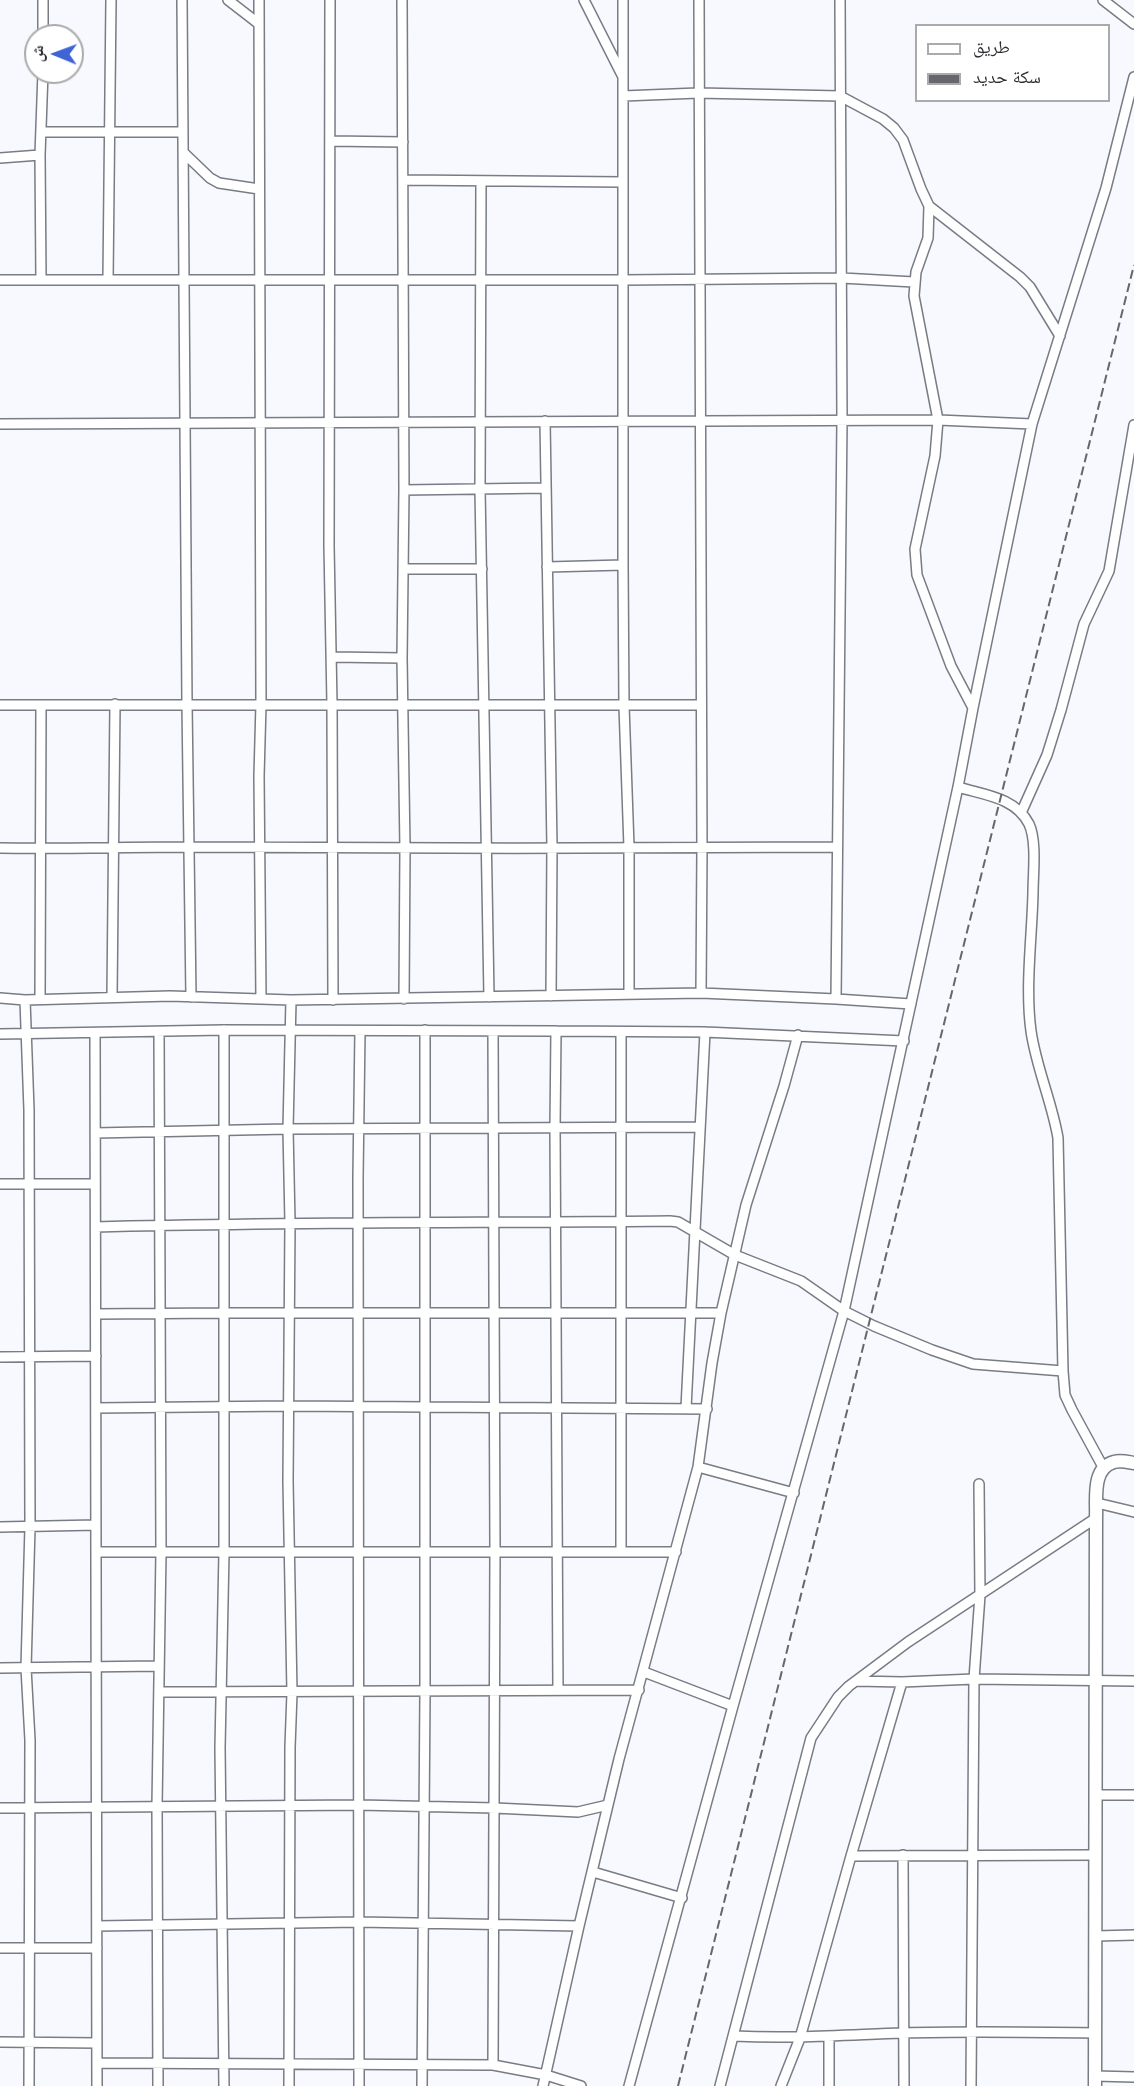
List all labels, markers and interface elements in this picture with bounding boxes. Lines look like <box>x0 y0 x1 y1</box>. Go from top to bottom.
north arrow <box>24 24 84 84</box>
legend <box>915 24 1110 102</box>
text: طريق <box>973 37 1010 57</box>
text: ش <box>29 45 46 62</box>
text: سكة حديد <box>973 67 1041 87</box>

